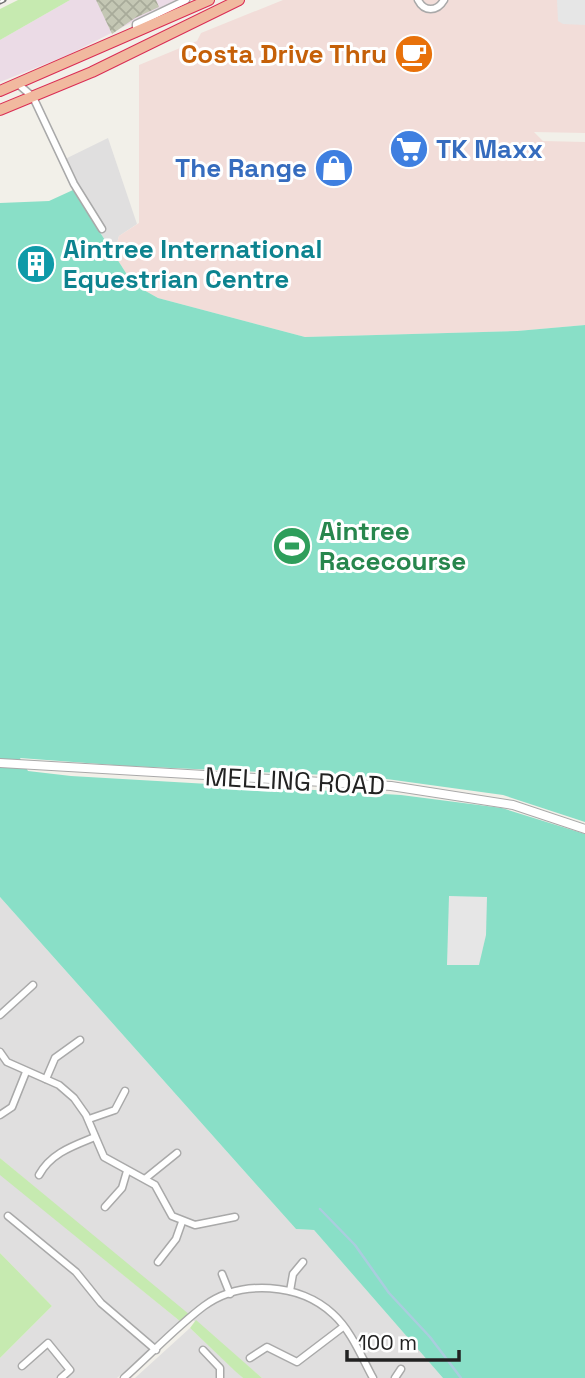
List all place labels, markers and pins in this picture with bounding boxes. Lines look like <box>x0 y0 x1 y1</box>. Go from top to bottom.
cafe icon: Costa Drive Thru <box>393 33 435 75</box>
place label: Costa Drive Thru <box>181 37 387 71</box>
supermarket icon: TK Maxx <box>388 128 430 170</box>
place label: TK Maxx <box>436 132 543 166</box>
shop icon: The Range <box>313 147 355 189</box>
place label: The Range <box>175 151 307 185</box>
place label: Aintree International Equestrian Centre <box>63 232 322 296</box>
building icon: Aintree International Equestrian Centre <box>15 243 57 285</box>
place label: Aintree Racecourse <box>319 514 466 578</box>
sports icon: Aintree Racecourse <box>271 525 313 567</box>

